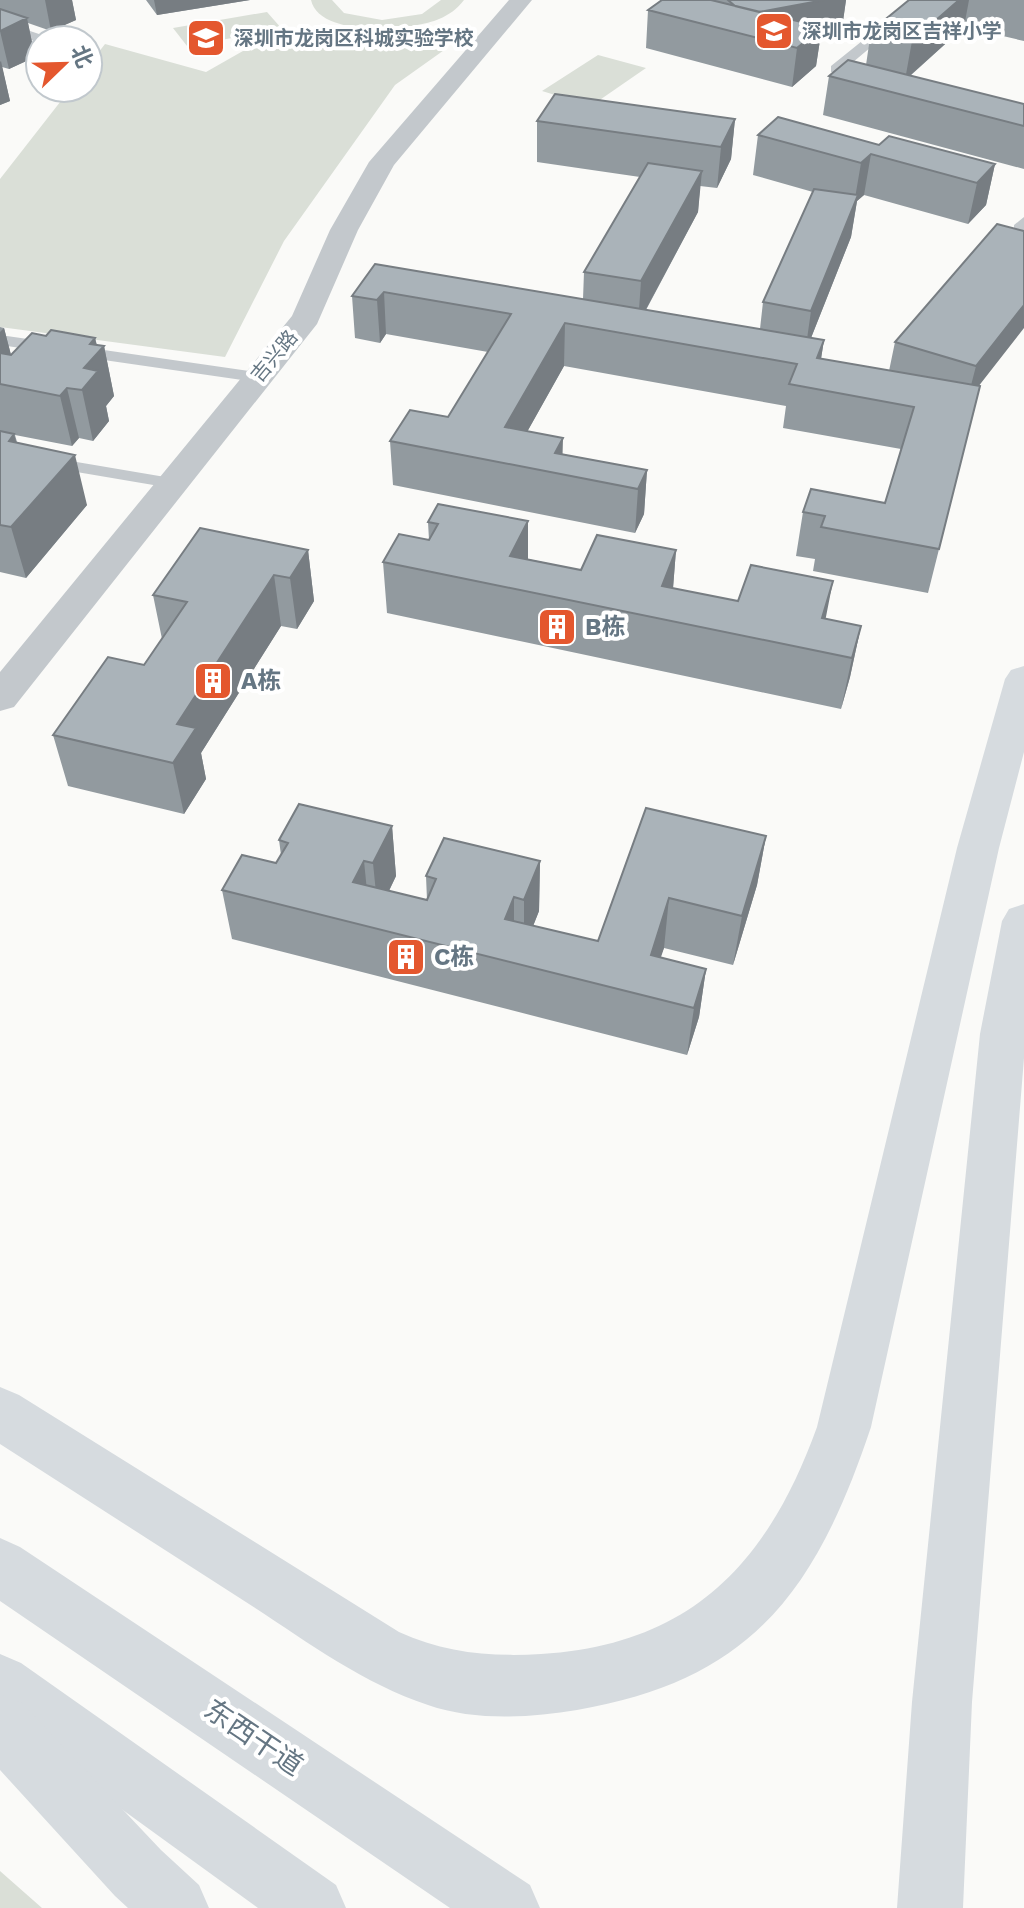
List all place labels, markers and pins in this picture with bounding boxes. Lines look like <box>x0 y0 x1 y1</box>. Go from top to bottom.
school or university icon: 深圳市龙岗区吉祥小学 <box>753 10 795 52</box>
school or university icon: 深圳市龙岗区科城实验学校 <box>185 17 227 59</box>
place label: 深圳市龙岗区吉祥小学 <box>802 19 1002 43</box>
place label: 深圳市龙岗区科城实验学校 <box>234 26 474 50</box>
building icon: B栋 <box>536 606 578 648</box>
place label: B栋 <box>585 613 625 641</box>
building icon: A栋 <box>192 660 234 702</box>
place label: A栋 <box>241 667 281 695</box>
building icon: C栋 <box>385 936 427 978</box>
place label: C栋 <box>434 943 474 971</box>

